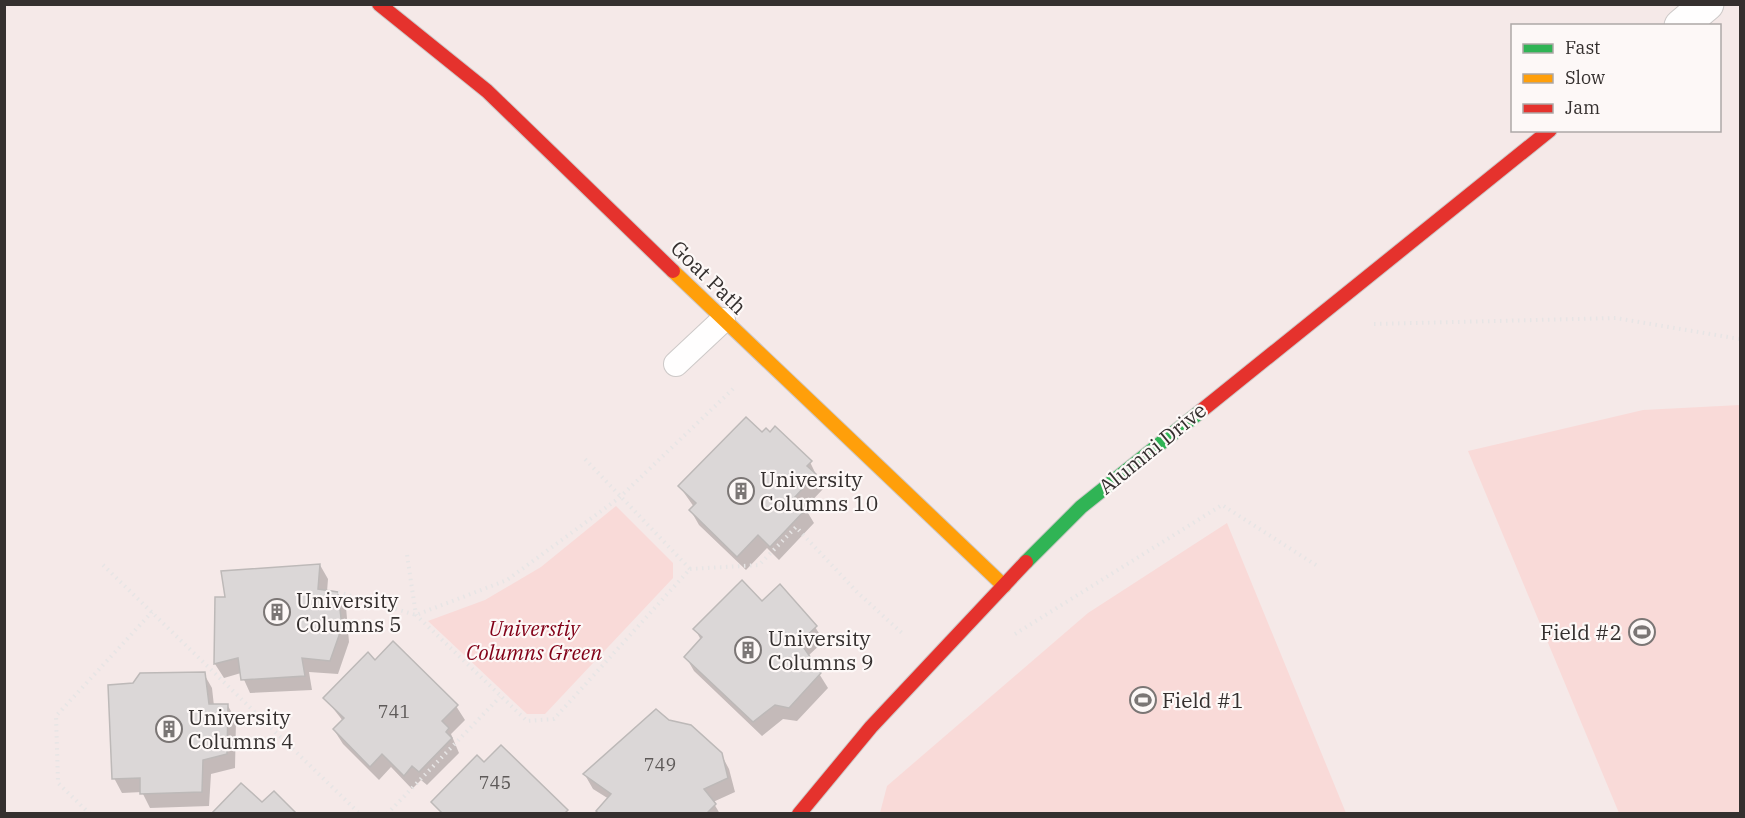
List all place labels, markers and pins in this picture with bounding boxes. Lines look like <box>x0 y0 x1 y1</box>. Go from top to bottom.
place label: University Columns 10 <box>760 465 878 517</box>
building icon: University Columns 10 <box>726 476 756 506</box>
place label: University Columns 5 <box>296 586 402 638</box>
building icon: University Columns 5 <box>262 597 292 627</box>
sports icon: Field #2 <box>1627 617 1657 647</box>
place label: Field #2 <box>1540 618 1622 646</box>
place label: University Columns 9 <box>768 624 874 676</box>
building icon: University Columns 9 <box>733 635 763 665</box>
sports icon: Field #1 <box>1128 685 1158 715</box>
place label: Field #1 <box>1162 686 1244 714</box>
place label: University Columns 4 <box>188 703 294 755</box>
building icon: University Columns 4 <box>154 714 184 744</box>

